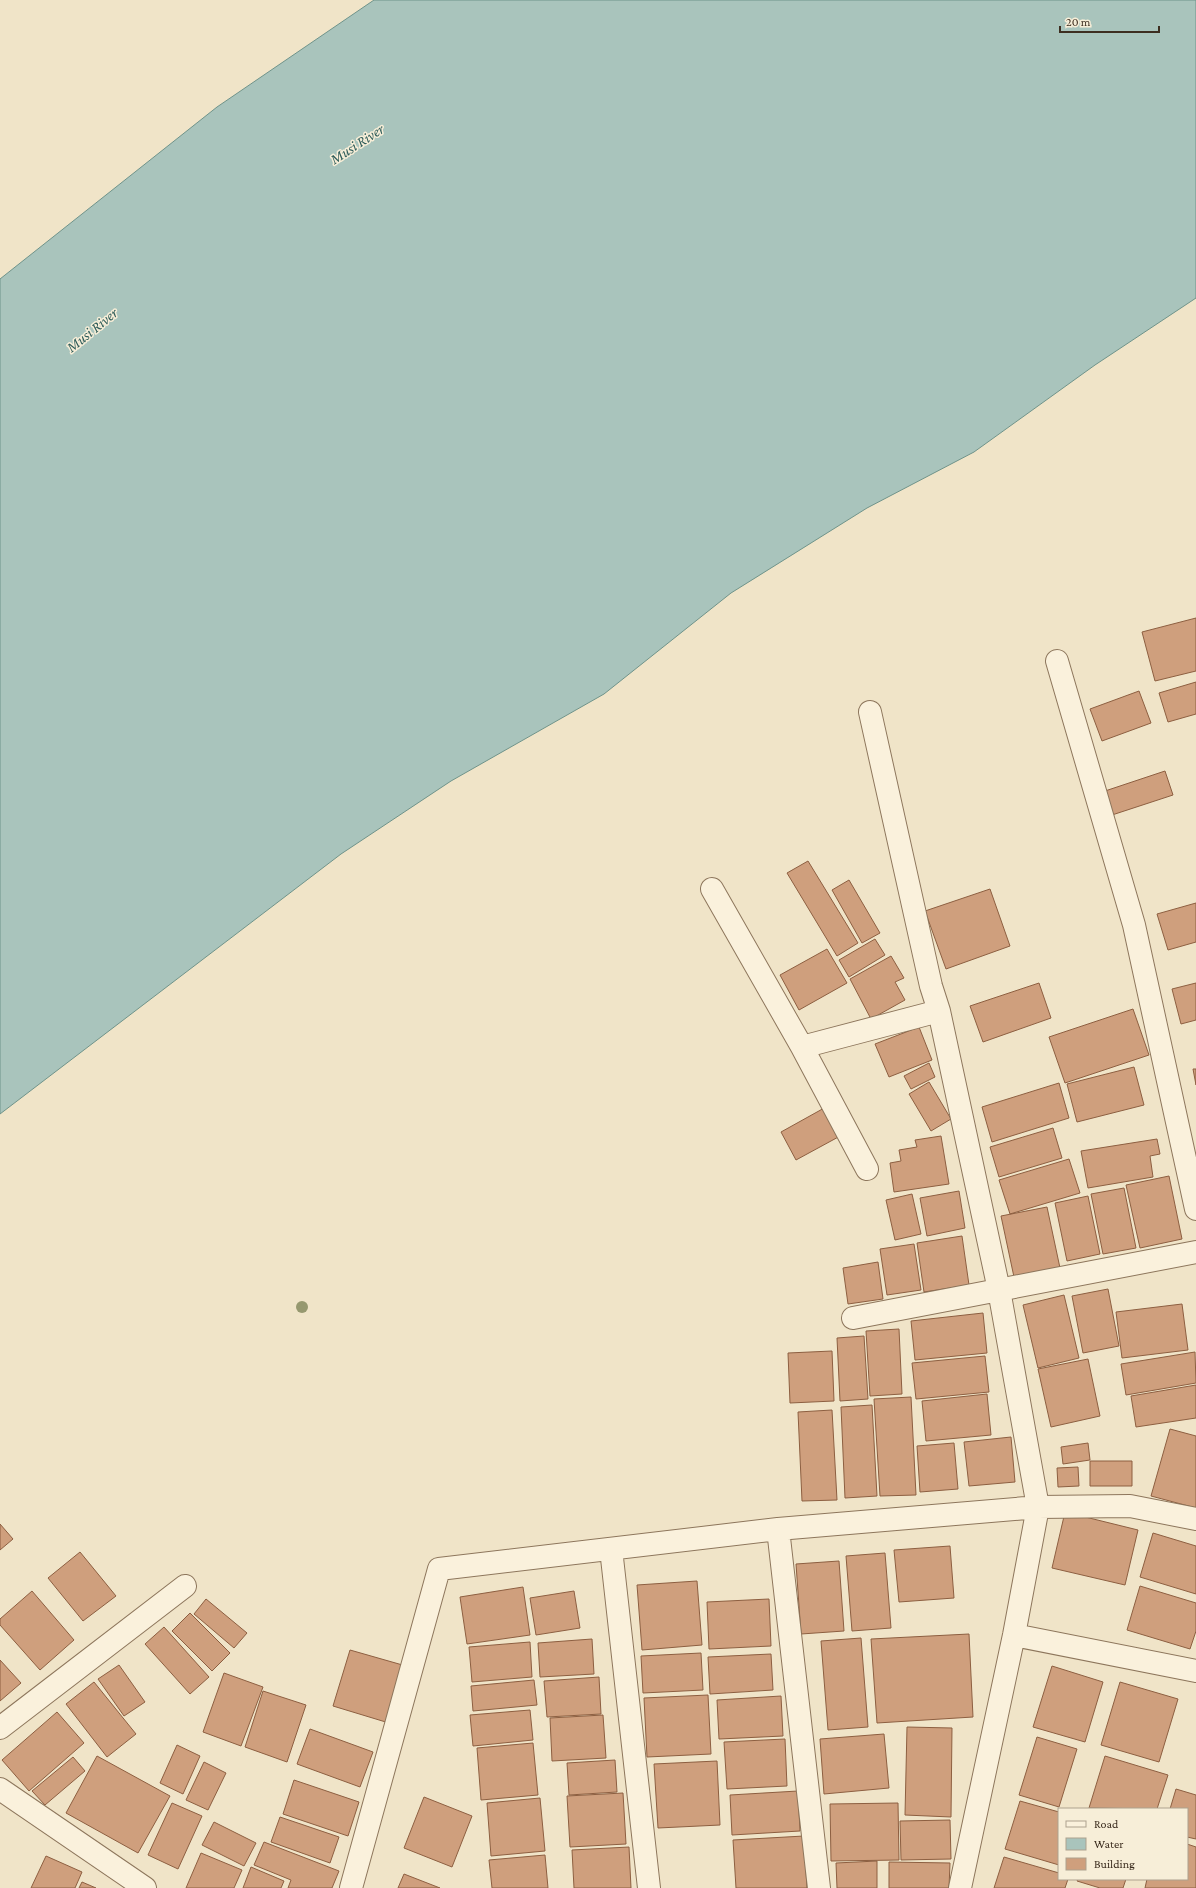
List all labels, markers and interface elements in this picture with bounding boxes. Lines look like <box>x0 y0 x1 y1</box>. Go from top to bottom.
scale bar <box>1060 8 1159 34</box>
text: 20 m <box>1066 15 1091 29</box>
water label: Musi River <box>326 120 388 168</box>
water label: Musi River <box>63 304 121 356</box>
legend <box>1058 1808 1188 1880</box>
text: Road <box>1094 1817 1119 1831</box>
text: Water <box>1094 1837 1124 1851</box>
text: Building <box>1094 1857 1135 1871</box>

